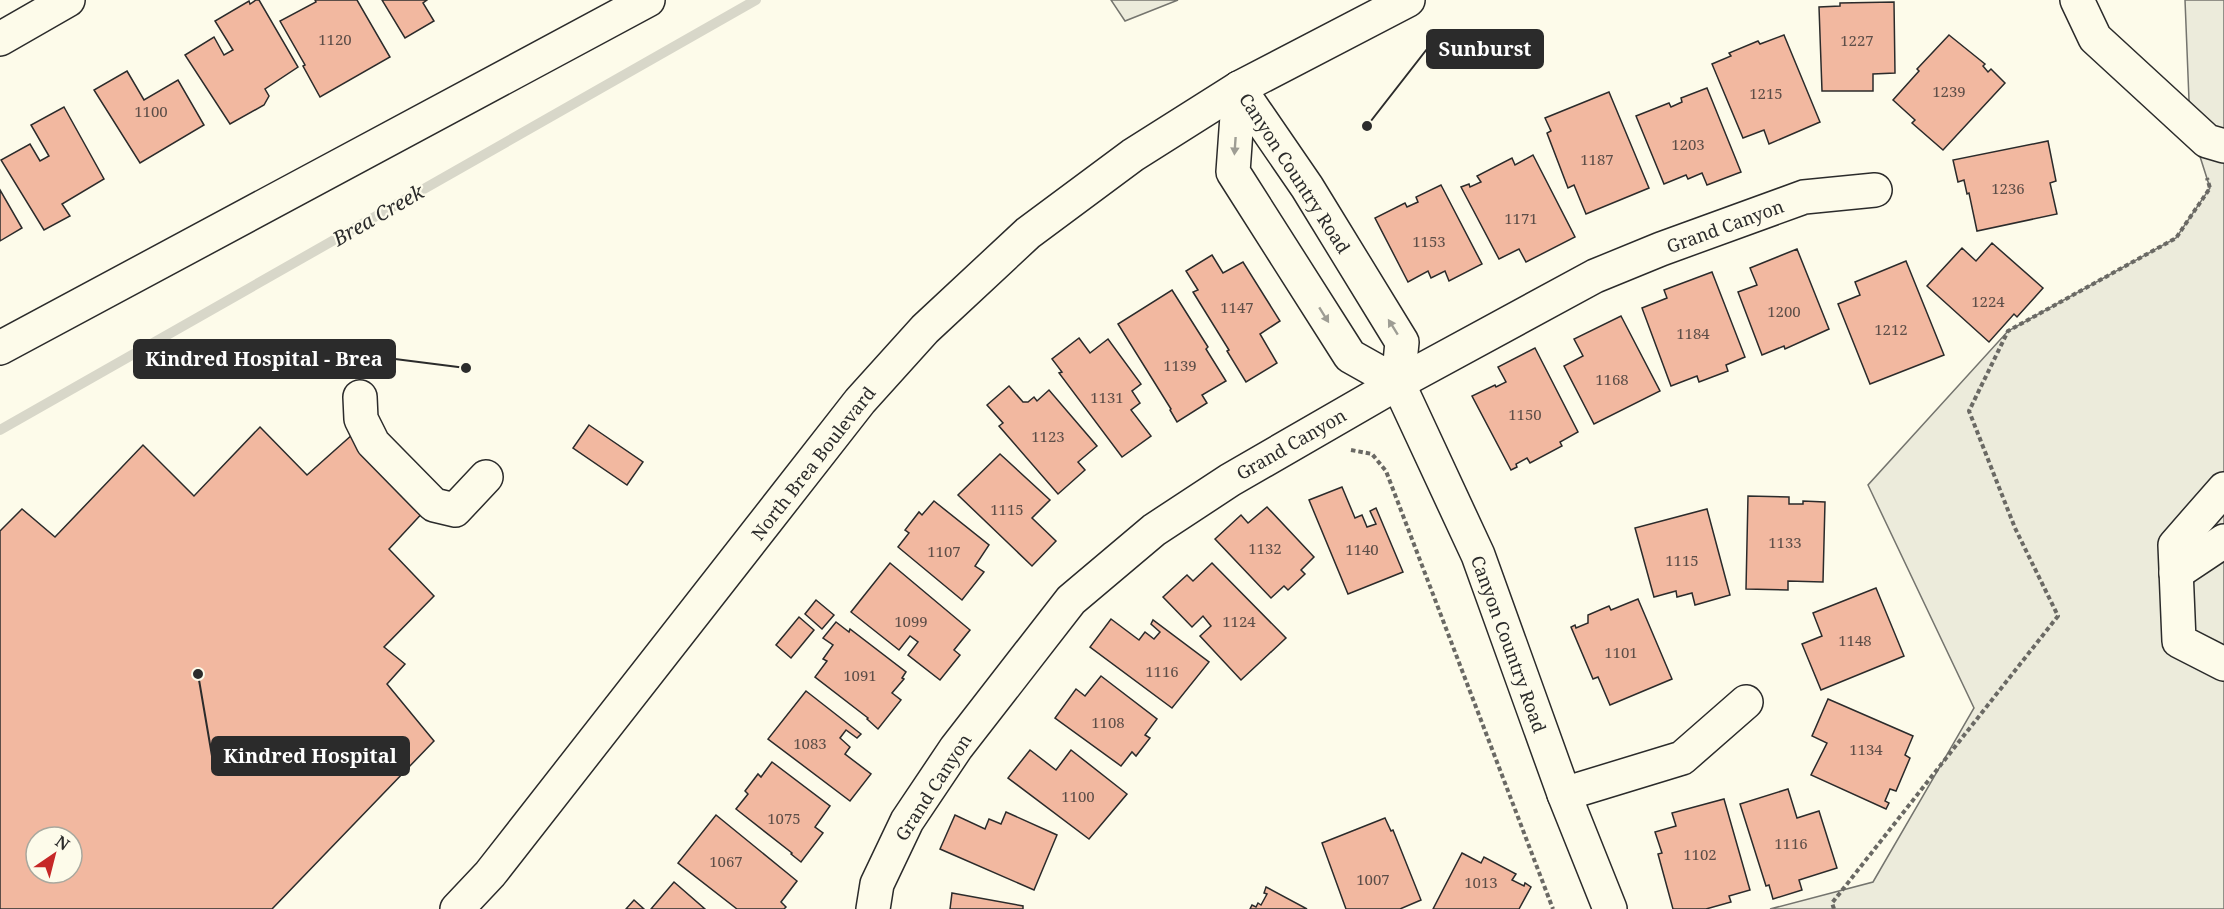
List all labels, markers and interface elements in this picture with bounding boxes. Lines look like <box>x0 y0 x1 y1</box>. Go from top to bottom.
house number: 1120 <box>318 29 352 49</box>
callout: Sunburst <box>1427 30 1543 68</box>
house number: 1227 <box>1840 30 1874 50</box>
text: Sunburst <box>1439 35 1531 62</box>
house number: 1239 <box>1932 81 1966 101</box>
house number: 1215 <box>1749 83 1783 103</box>
street label: Canyon Country Road <box>1234 88 1356 258</box>
house number: 1100 <box>134 101 168 121</box>
house number: 1203 <box>1671 134 1705 154</box>
one-way arrow <box>1230 136 1240 155</box>
house number: 1187 <box>1580 149 1614 169</box>
water label: Brea Creek <box>327 178 429 253</box>
house number: 1236 <box>1991 178 2025 198</box>
street label: Grand Canyon <box>1663 194 1787 258</box>
house number: 1171 <box>1504 208 1538 228</box>
house number: 1153 <box>1412 231 1446 251</box>
house number: 1224 <box>1971 291 2005 311</box>
house number: 1147 <box>1220 297 1254 317</box>
house number: 1200 <box>1767 301 1801 321</box>
one-way arrow <box>1318 306 1329 323</box>
one-way arrow <box>1388 319 1399 335</box>
house number: 1212 <box>1874 319 1908 339</box>
house number: 1184 <box>1676 323 1710 343</box>
callout: Kindred Hospital - Brea <box>134 340 395 378</box>
text: Kindred Hospital - Brea <box>145 345 383 372</box>
house number: 1139 <box>1163 355 1197 375</box>
house number: 1168 <box>1595 369 1629 389</box>
street label: North Brea Boulevard <box>745 381 881 545</box>
house number: 1131 <box>1090 387 1124 407</box>
street label: Grand Canyon <box>1232 403 1351 485</box>
house number: 1150 <box>1508 404 1542 424</box>
house number: 1123 <box>1031 426 1065 446</box>
house number: 1115 <box>990 499 1024 519</box>
house number: 1133 <box>1768 532 1802 552</box>
house number: 1132 <box>1248 538 1282 558</box>
house number: 1140 <box>1345 539 1379 559</box>
house number: 1107 <box>927 541 961 561</box>
house number: 1115 <box>1665 550 1699 570</box>
street label: Canyon Country Road <box>1466 552 1552 736</box>
house number: 1099 <box>894 611 928 631</box>
house number: 1124 <box>1222 611 1256 631</box>
house number: 1148 <box>1838 630 1872 650</box>
house number: 1101 <box>1604 642 1638 662</box>
house number: 1116 <box>1145 661 1179 681</box>
house number: 1091 <box>843 665 877 685</box>
house number: 1108 <box>1091 712 1125 732</box>
street label: Grand Canyon <box>889 729 977 845</box>
house number: 1083 <box>793 733 827 753</box>
callout: Kindred Hospital <box>212 737 409 775</box>
house number: 1134 <box>1849 739 1883 759</box>
text: Kindred Hospital <box>223 742 397 769</box>
house number: 1100 <box>1061 786 1095 806</box>
house number: 1075 <box>767 808 801 828</box>
north arrow <box>24 825 84 885</box>
text: N <box>51 830 74 856</box>
house number: 1116 <box>1774 833 1808 853</box>
house number: 1102 <box>1683 844 1717 864</box>
house number: 1067 <box>709 851 743 871</box>
house number: 1007 <box>1356 869 1390 889</box>
house number: 1013 <box>1464 872 1498 892</box>

